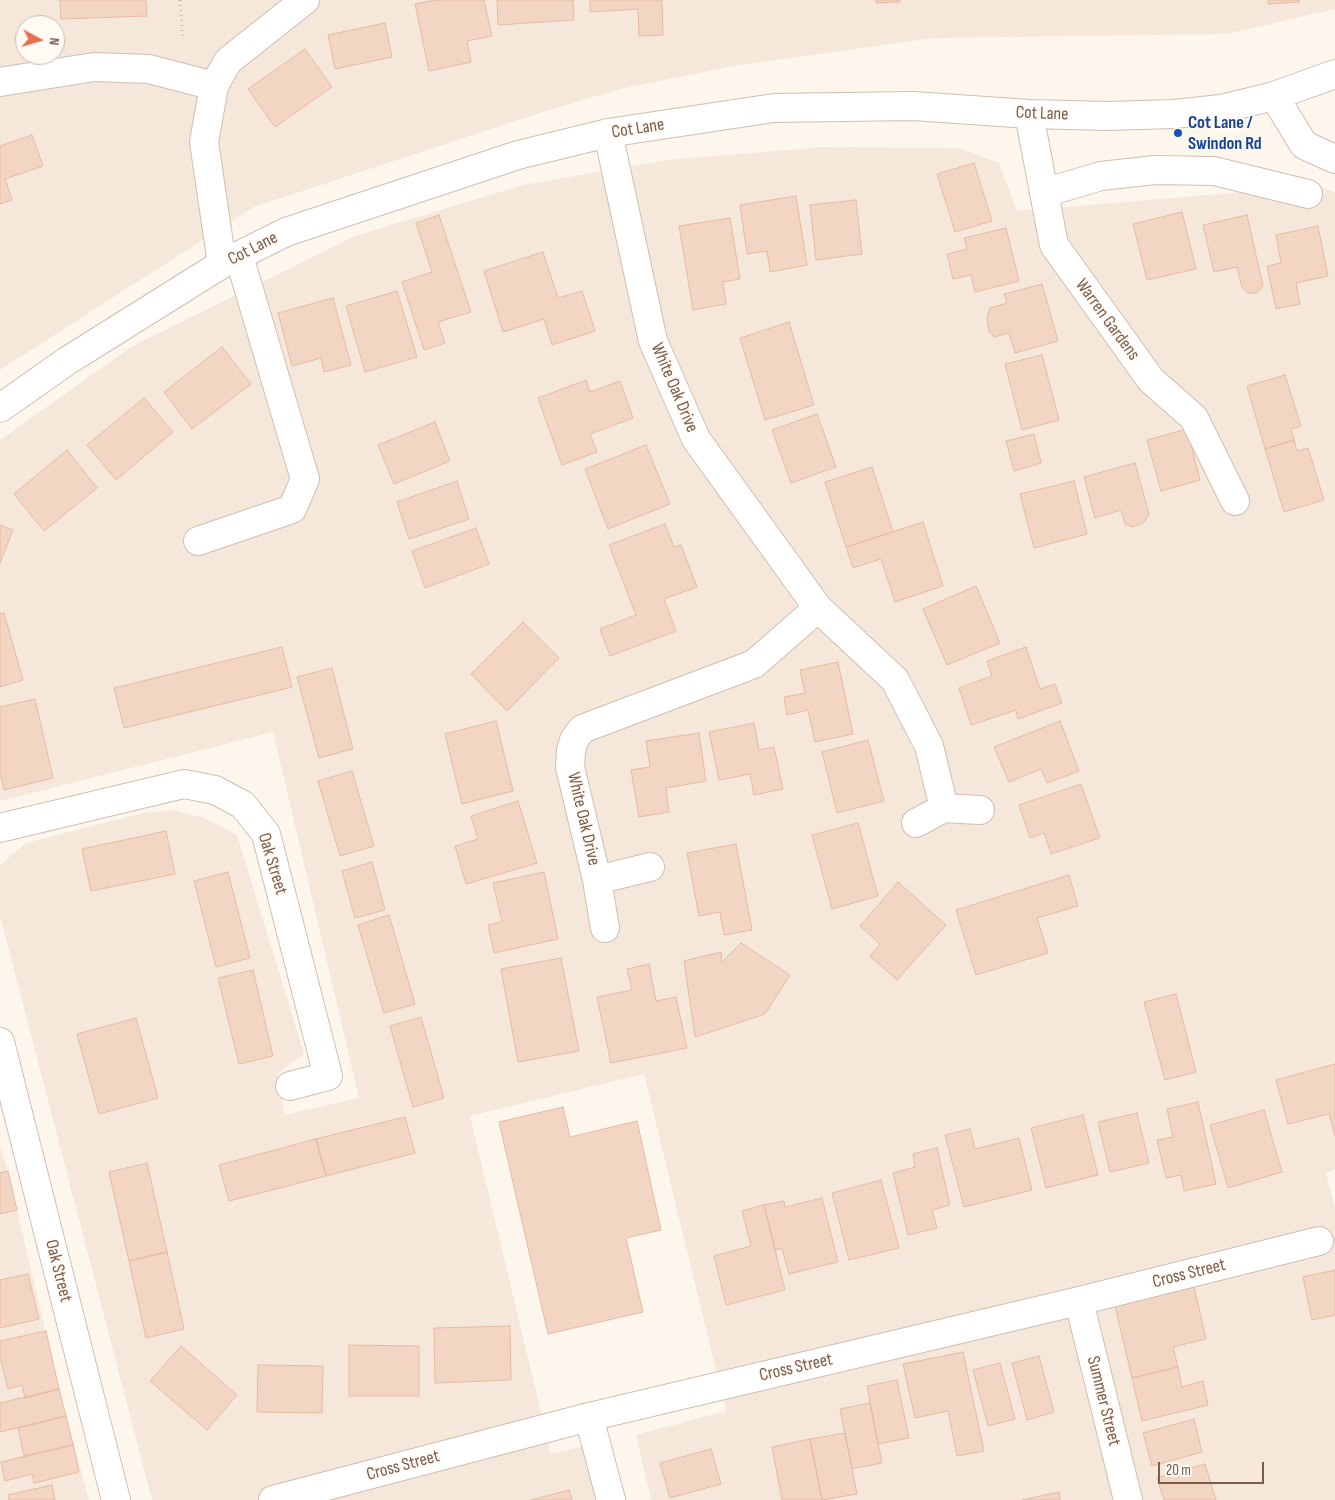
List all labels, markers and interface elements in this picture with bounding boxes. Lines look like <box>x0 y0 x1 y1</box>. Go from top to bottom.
north arrow <box>15 15 65 65</box>
text: N <box>46 37 63 46</box>
street label: Cot Lane <box>1015 102 1069 126</box>
place label: Cot Lane / Swindon Rd <box>1188 112 1262 154</box>
street label: Cot Lane <box>610 114 666 144</box>
marker: Cot Lane / Swindon Rd <box>1172 127 1184 139</box>
street label: Cot Lane <box>225 227 281 271</box>
street label: Warren Gardens <box>1070 275 1144 365</box>
street label: White Oak Drive <box>645 340 703 436</box>
street label: White Oak Drive <box>562 770 604 868</box>
street label: Oak Street <box>252 831 292 897</box>
street label: Oak Street <box>40 1238 76 1304</box>
street label: Cross Street <box>1150 1255 1228 1293</box>
street label: Cross Street <box>757 1349 835 1387</box>
street label: Summer Street <box>1081 1354 1125 1448</box>
street label: Cross Street <box>364 1446 442 1486</box>
scale bar <box>1160 1452 1266 1484</box>
text: 20 m <box>1166 1461 1191 1480</box>

